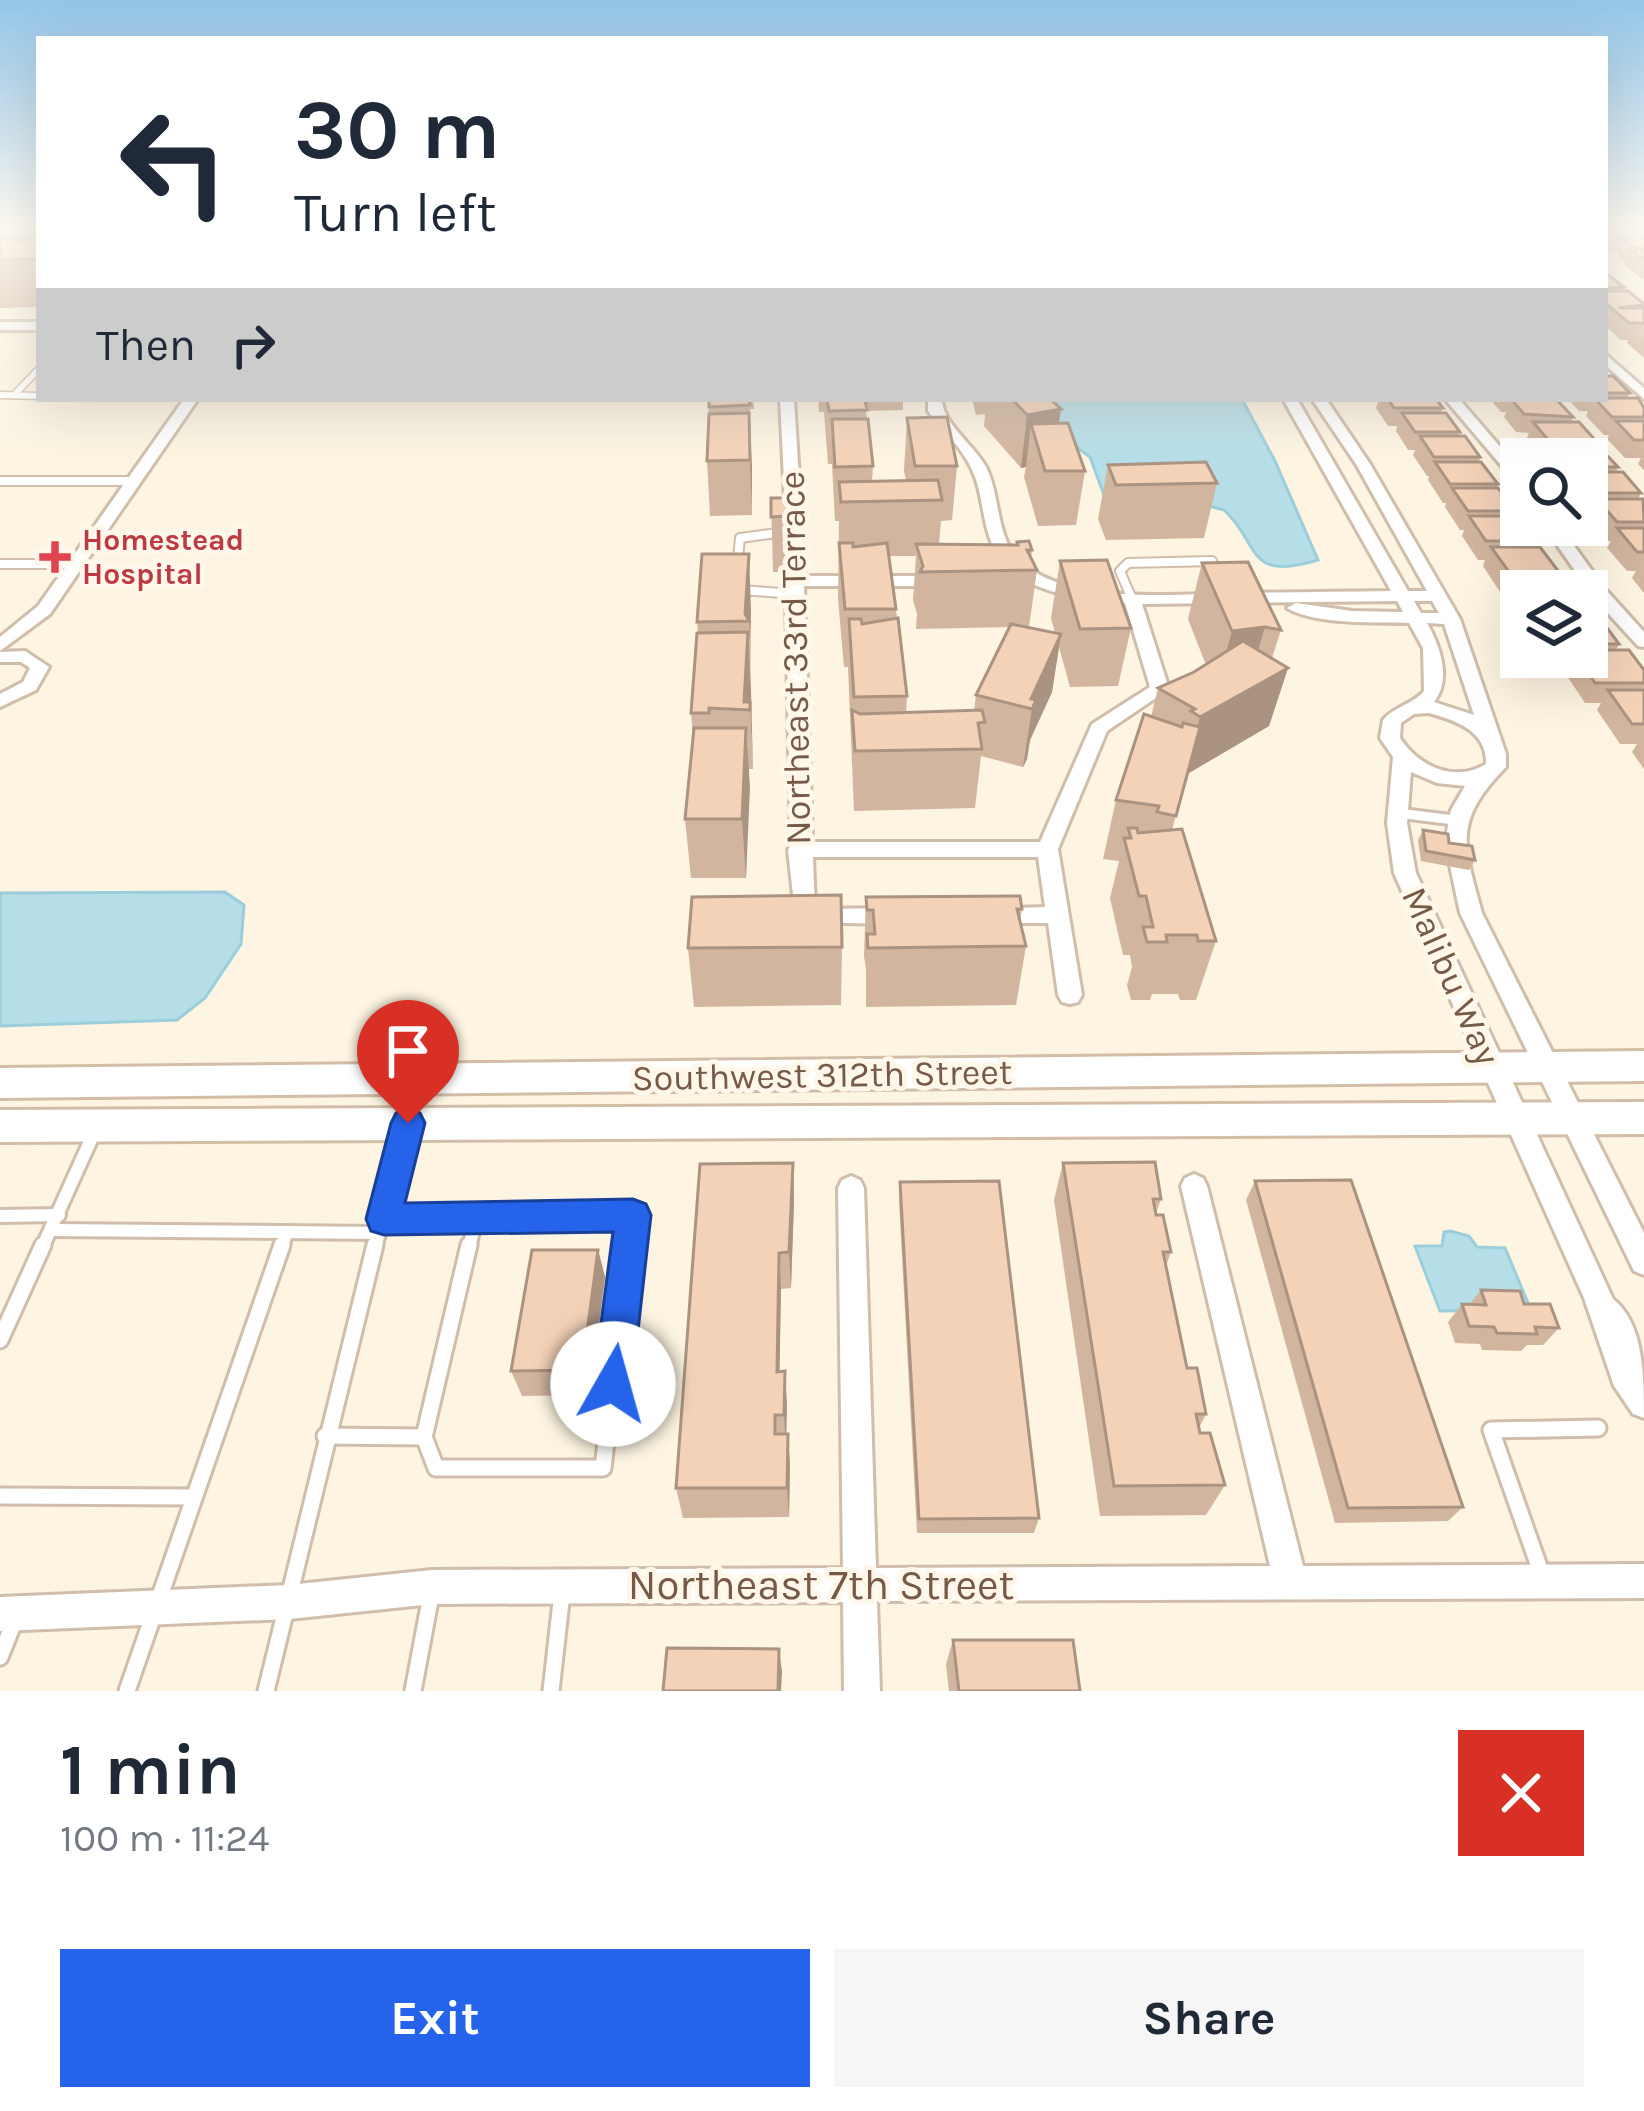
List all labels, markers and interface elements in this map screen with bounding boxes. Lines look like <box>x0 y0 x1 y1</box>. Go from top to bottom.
text: 30 m <box>294 81 500 179</box>
icon: left <box>96 84 252 240</box>
text: Turn left <box>294 181 497 245</box>
icon: right <box>220 312 286 378</box>
text: Then <box>96 319 196 371</box>
map controls <box>1500 438 1608 678</box>
button: search <box>1500 438 1608 546</box>
street label: Northeast 33rd Terrace <box>771 471 819 845</box>
place label: Homestead Hospital <box>82 522 244 592</box>
marker: Homestead Hospital <box>39 541 71 573</box>
button: layers <box>1500 570 1608 678</box>
street label: Malibu Way <box>1393 880 1509 1072</box>
pin <box>357 1000 459 1123</box>
icon: arrive <box>375 1018 441 1084</box>
street label: Southwest 312th Street <box>631 1051 1013 1099</box>
position arrow <box>550 1321 676 1447</box>
street label: Northeast 7th Street <box>628 1560 1014 1610</box>
text: 1 min <box>60 1728 241 1812</box>
button: close <box>1458 1730 1584 1856</box>
text: 100 m · 11:24 <box>60 1815 270 1861</box>
button: Exit <box>60 1949 810 2087</box>
button: Share <box>834 1949 1584 2087</box>

